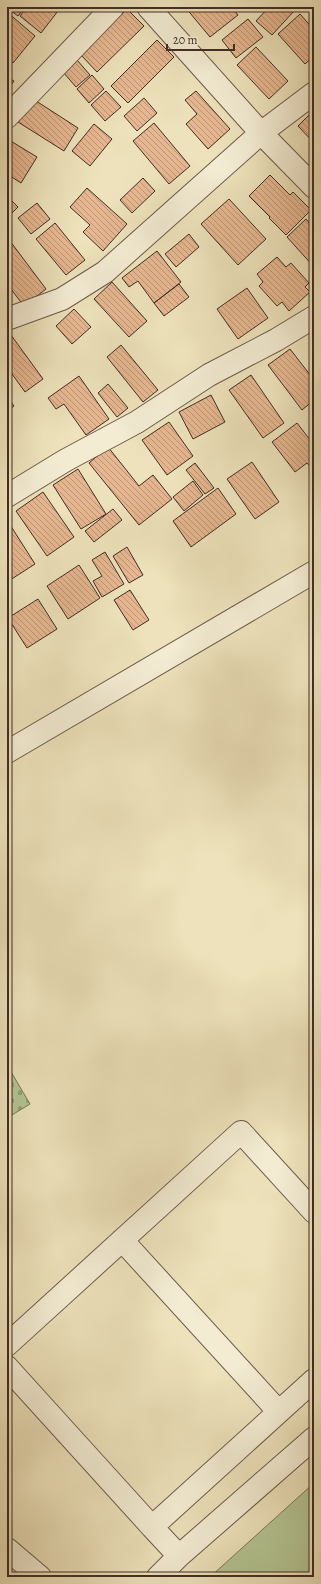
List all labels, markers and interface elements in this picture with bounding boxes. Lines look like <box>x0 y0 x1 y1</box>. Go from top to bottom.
scale bar <box>167 26 234 52</box>
text: 20 m <box>173 32 197 48</box>

